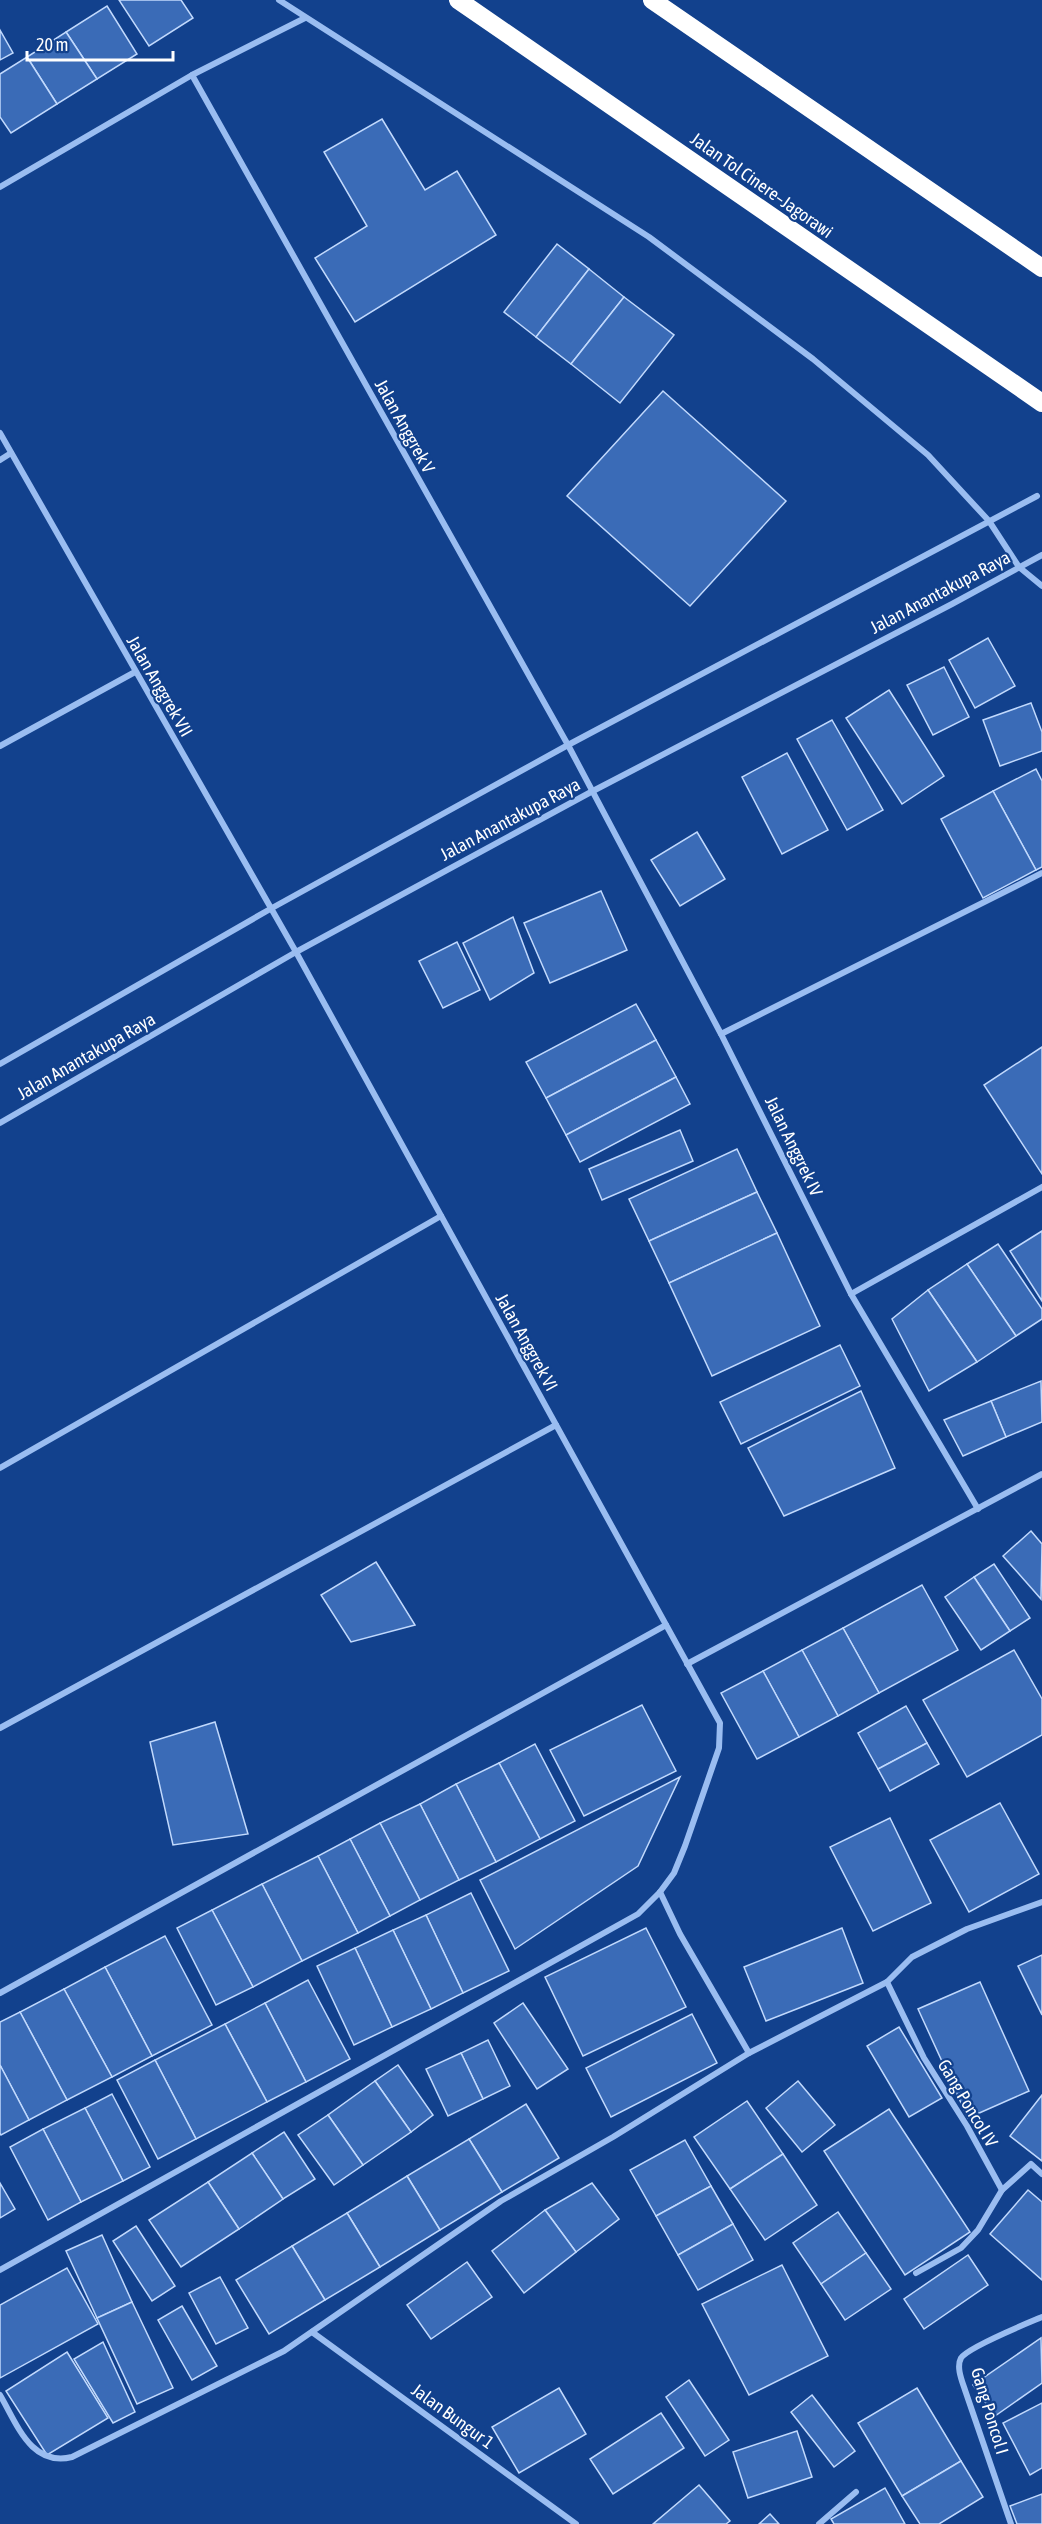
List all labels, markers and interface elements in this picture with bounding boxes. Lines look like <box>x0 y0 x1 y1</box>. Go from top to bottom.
scale bar <box>27 24 172 62</box>
text: 20 m <box>36 34 68 55</box>
street label: Jalan Tol Cinere–Jagorawi <box>687 128 837 242</box>
street label: Jalan Anggrek V <box>371 376 439 477</box>
street label: Jalan Anantakupa Raya <box>866 546 1014 638</box>
street label: Jalan Anggrek VII <box>123 632 197 740</box>
street label: Jalan Anantakupa Raya <box>436 773 584 865</box>
street label: Jalan Anantakupa Raya <box>13 1008 159 1104</box>
street label: Jalan Anggrek IV <box>761 1093 827 1199</box>
street label: Jalan Anggrek VI <box>492 1289 562 1395</box>
street label: Gang Poncol IV <box>934 2055 1002 2151</box>
street label: Gang Poncol I <box>967 2365 1013 2457</box>
street label: Jalan Bungur 1 <box>408 2379 498 2453</box>

